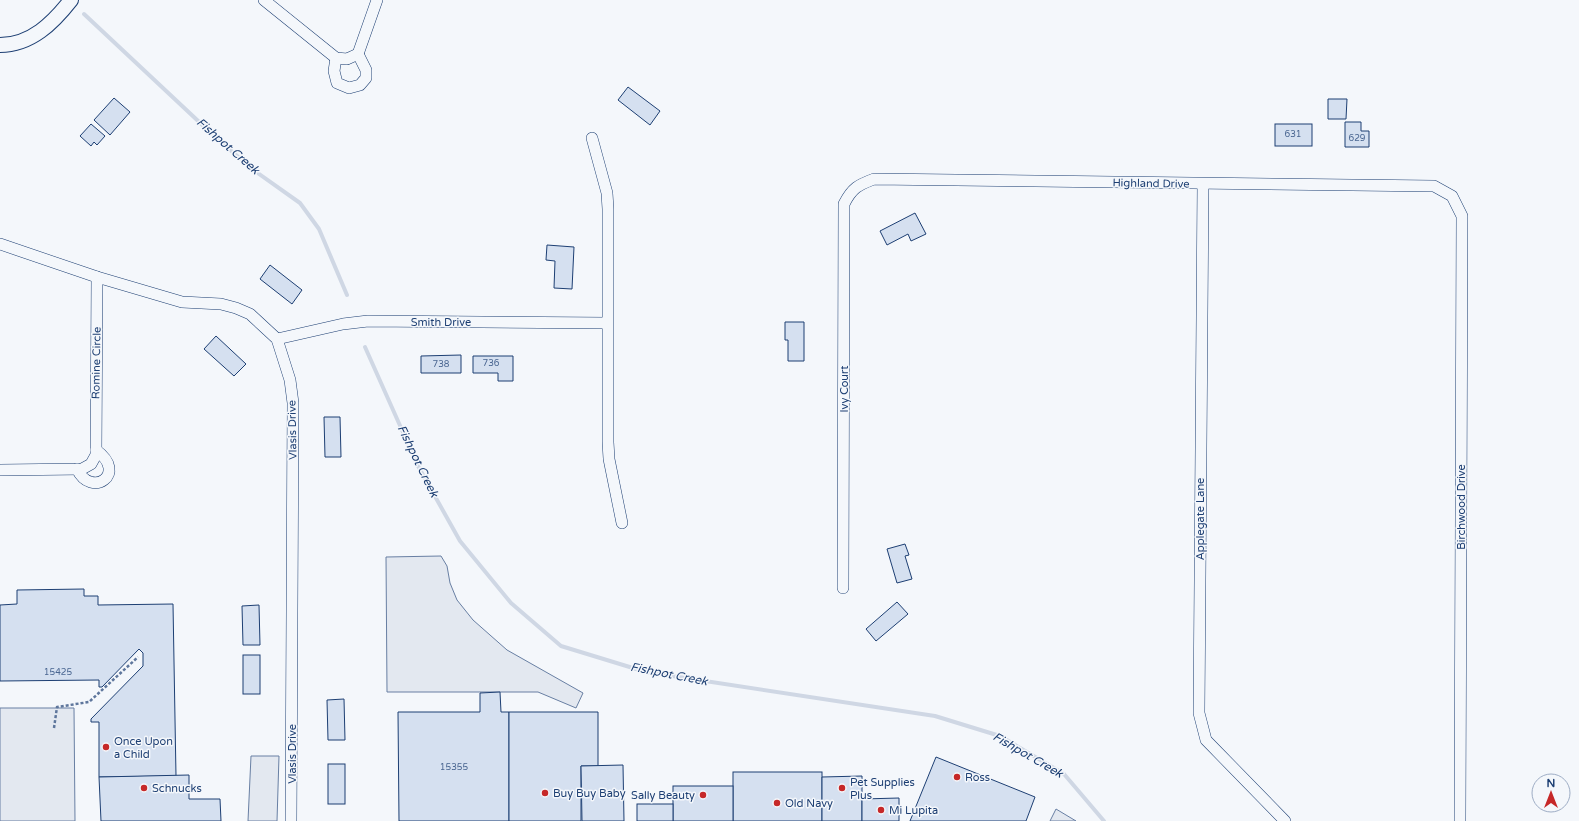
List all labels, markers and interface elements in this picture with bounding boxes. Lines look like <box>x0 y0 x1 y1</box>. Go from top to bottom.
water label: Fishpot Creek <box>194 115 263 178</box>
house number: 631 <box>1285 129 1301 140</box>
house number: 629 <box>1349 133 1366 144</box>
street label: Highland Drive <box>1112 176 1190 191</box>
street label: Smith Drive <box>411 316 471 329</box>
street label: Romine Circle <box>89 327 104 399</box>
house number: 736 <box>483 358 500 369</box>
house number: 738 <box>433 359 450 370</box>
street label: Ivy Court <box>838 366 851 412</box>
street label: Vlasis Drive <box>285 400 300 460</box>
water label: Fishpot Creek <box>394 423 442 501</box>
street label: Birchwood Drive <box>1455 464 1468 550</box>
street label: Applegate Lane <box>1194 478 1207 560</box>
water label: Fishpot Creek <box>629 660 710 689</box>
house number: 15425 <box>44 667 72 678</box>
street label: Vlasis Drive <box>286 724 299 784</box>
water label: Fishpot Creek <box>990 729 1067 781</box>
place label: Once Upon a Child <box>114 735 173 761</box>
marker: Once Upon a Child <box>101 742 111 752</box>
house number: 15355 <box>440 762 468 773</box>
place label: Ross <box>965 771 990 784</box>
marker: Ross <box>952 772 962 782</box>
north arrow <box>1531 773 1571 813</box>
place label: Pet Supplies Plus <box>850 776 915 802</box>
text: N <box>1547 777 1555 790</box>
place label: Schnucks <box>152 782 202 795</box>
marker: Schnucks <box>139 783 149 793</box>
marker: Pet Supplies Plus <box>837 783 847 793</box>
place label: Buy Buy Baby <box>553 787 626 800</box>
marker: Buy Buy Baby <box>540 788 550 798</box>
place label: Sally Beauty <box>631 789 695 802</box>
marker: Sally Beauty <box>698 790 708 800</box>
place label: Old Navy <box>785 797 833 810</box>
marker: Old Navy <box>772 798 782 808</box>
place label: Mi Lupita <box>889 804 938 817</box>
marker: Mi Lupita <box>876 805 886 815</box>

